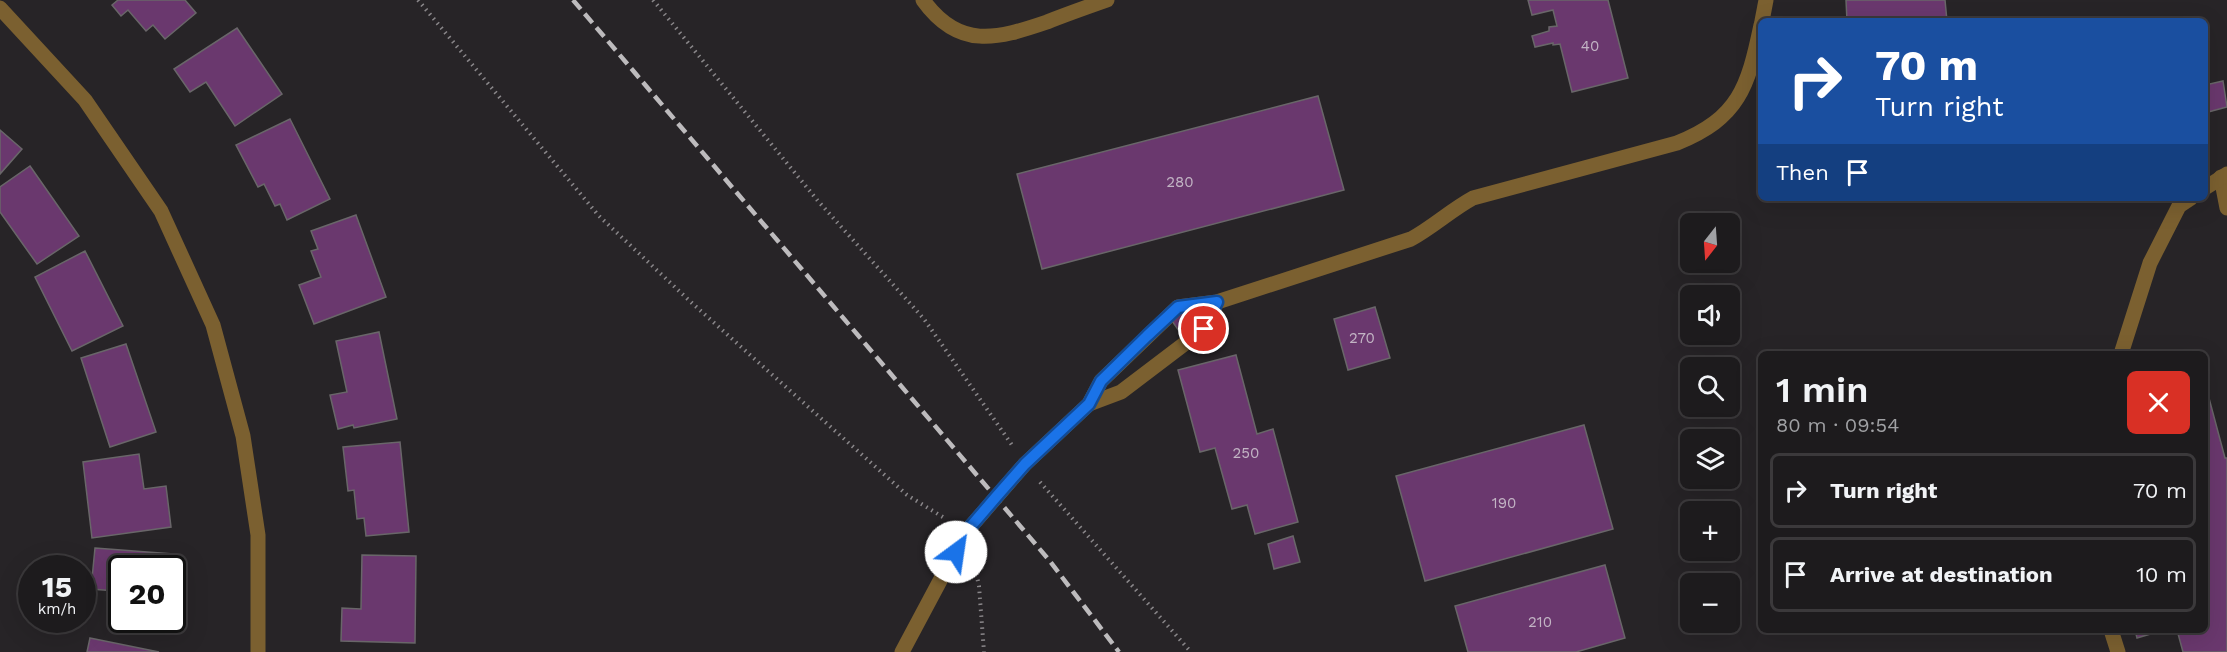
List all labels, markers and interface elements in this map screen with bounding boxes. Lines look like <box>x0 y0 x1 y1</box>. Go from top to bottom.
house number: 40 <box>1581 37 1599 55</box>
text: 70 m <box>1875 41 1978 90</box>
icon: right <box>1776 42 1854 120</box>
text: Turn right <box>1875 91 2004 123</box>
icon: arrive <box>1841 156 1874 189</box>
text: Then <box>1776 160 1829 185</box>
house number: 280 <box>1166 173 1194 191</box>
north arrow <box>1680 213 1740 273</box>
map controls <box>1680 213 1740 633</box>
button: sound <box>1680 285 1740 345</box>
pin <box>1178 303 1229 354</box>
icon: arrive <box>1187 312 1220 345</box>
house number: 270 <box>1349 329 1375 347</box>
button: search <box>1680 357 1740 417</box>
text: 1 min <box>1776 369 1868 411</box>
button: close <box>2127 371 2190 434</box>
text: 80 m · 09:54 <box>1776 413 1899 437</box>
button: layers <box>1680 429 1740 489</box>
house number: 250 <box>1233 444 1259 462</box>
icon: right <box>1779 474 1812 507</box>
text: Turn right <box>1830 478 1937 503</box>
text: 70 m <box>2133 478 2187 503</box>
house number: 190 <box>1492 494 1516 512</box>
button: + <box>1680 501 1740 561</box>
position arrow <box>924 520 988 584</box>
speed limit sign: 20 <box>108 555 186 633</box>
icon: arrive <box>1779 558 1812 591</box>
text: Arrive at destination <box>1830 562 2053 587</box>
text: 10 m <box>2136 562 2187 587</box>
text: 15 <box>42 569 72 604</box>
button: − <box>1680 573 1740 633</box>
text: km/h <box>38 600 76 618</box>
house number: 210 <box>1528 613 1552 631</box>

